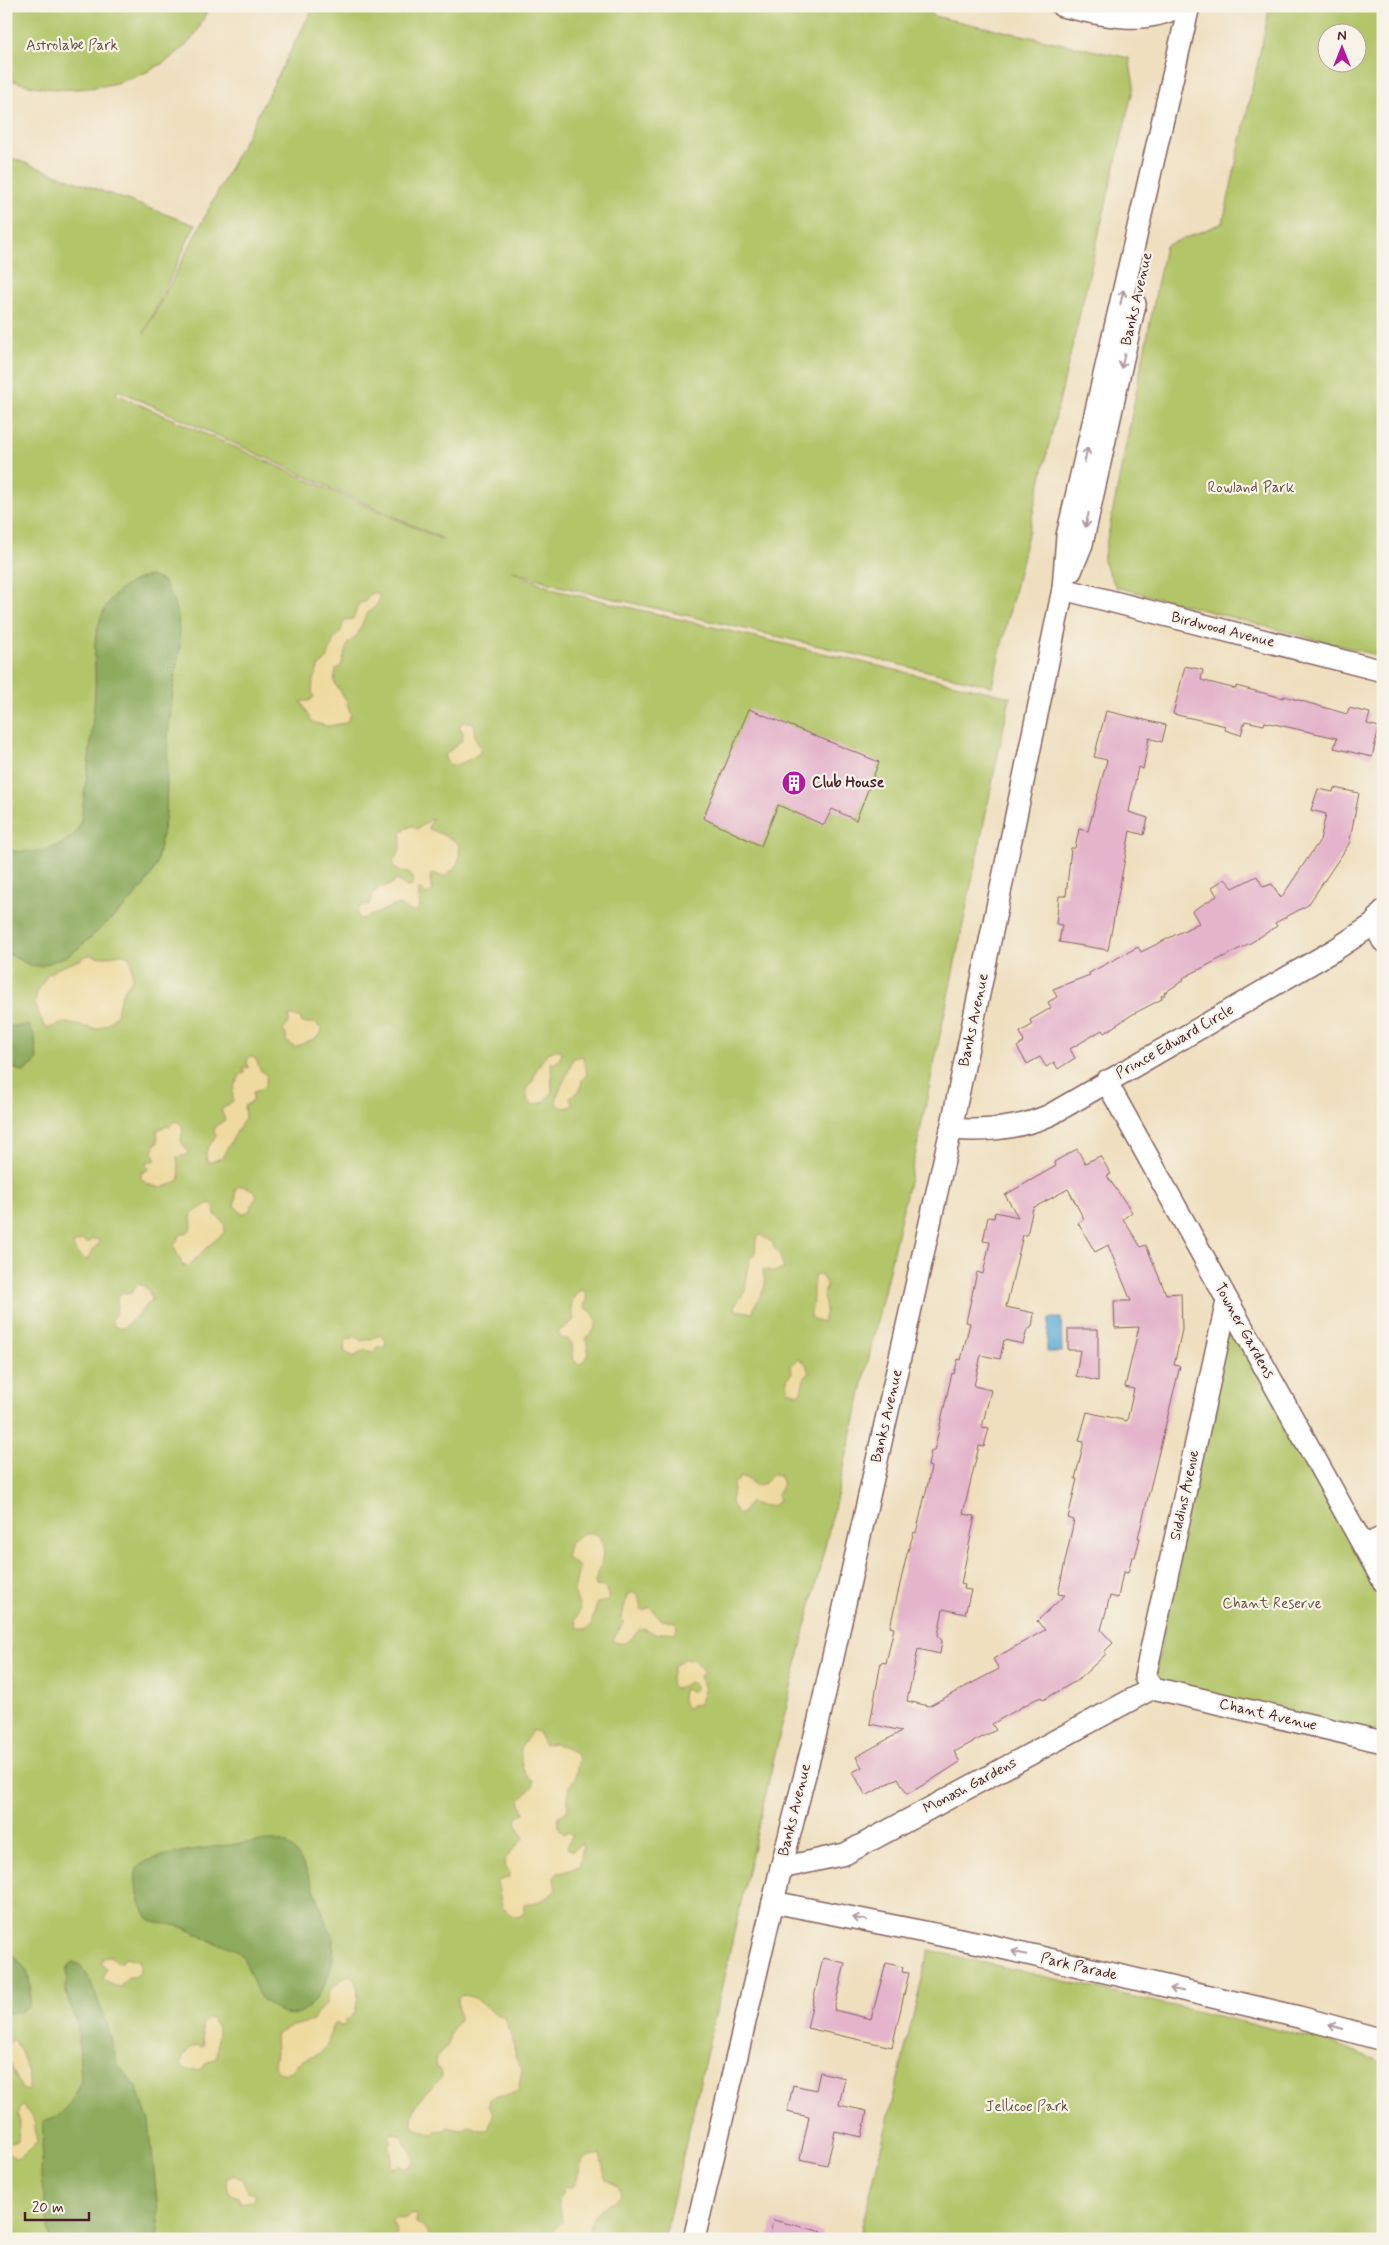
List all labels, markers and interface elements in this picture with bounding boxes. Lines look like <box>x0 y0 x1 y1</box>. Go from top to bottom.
north arrow <box>1316 22 1366 72</box>
text: N <box>1337 27 1347 45</box>
park label: Astrolabe Park <box>26 36 118 56</box>
street label: Banks Avenue <box>1117 250 1157 348</box>
one-way arrow <box>1118 289 1127 305</box>
one-way arrow <box>1118 353 1127 369</box>
one-way arrow <box>1082 448 1091 464</box>
park label: Rowland Park <box>1208 478 1295 498</box>
one-way arrow <box>1082 511 1091 527</box>
street label: Birdwood Avenue <box>1169 607 1277 653</box>
building icon: Club House <box>781 770 807 796</box>
place label: Club House <box>812 773 885 793</box>
street label: Banks Avenue <box>954 971 994 1069</box>
street label: Prince Edward Circle <box>1112 1000 1238 1084</box>
street label: Towner Gardens <box>1209 1280 1279 1383</box>
street label: Banks Avenue <box>867 1367 907 1465</box>
street label: Siddins Avenue <box>1166 1448 1204 1542</box>
park label: Chant Reserve <box>1222 1594 1322 1614</box>
street label: Chant Avenue <box>1217 1694 1319 1736</box>
street label: Monash Gardens <box>920 1753 1021 1819</box>
street label: Banks Avenue <box>774 1761 816 1859</box>
one-way arrow <box>853 1914 869 1924</box>
one-way arrow <box>1012 1948 1028 1957</box>
street label: Park Parade <box>1039 1948 1119 1986</box>
one-way arrow <box>1170 1985 1186 1994</box>
one-way arrow <box>1328 2022 1344 2031</box>
park label: Jellicoe Park <box>985 2097 1069 2117</box>
scale bar <box>25 2190 89 2222</box>
text: 20 m <box>32 2198 64 2218</box>

